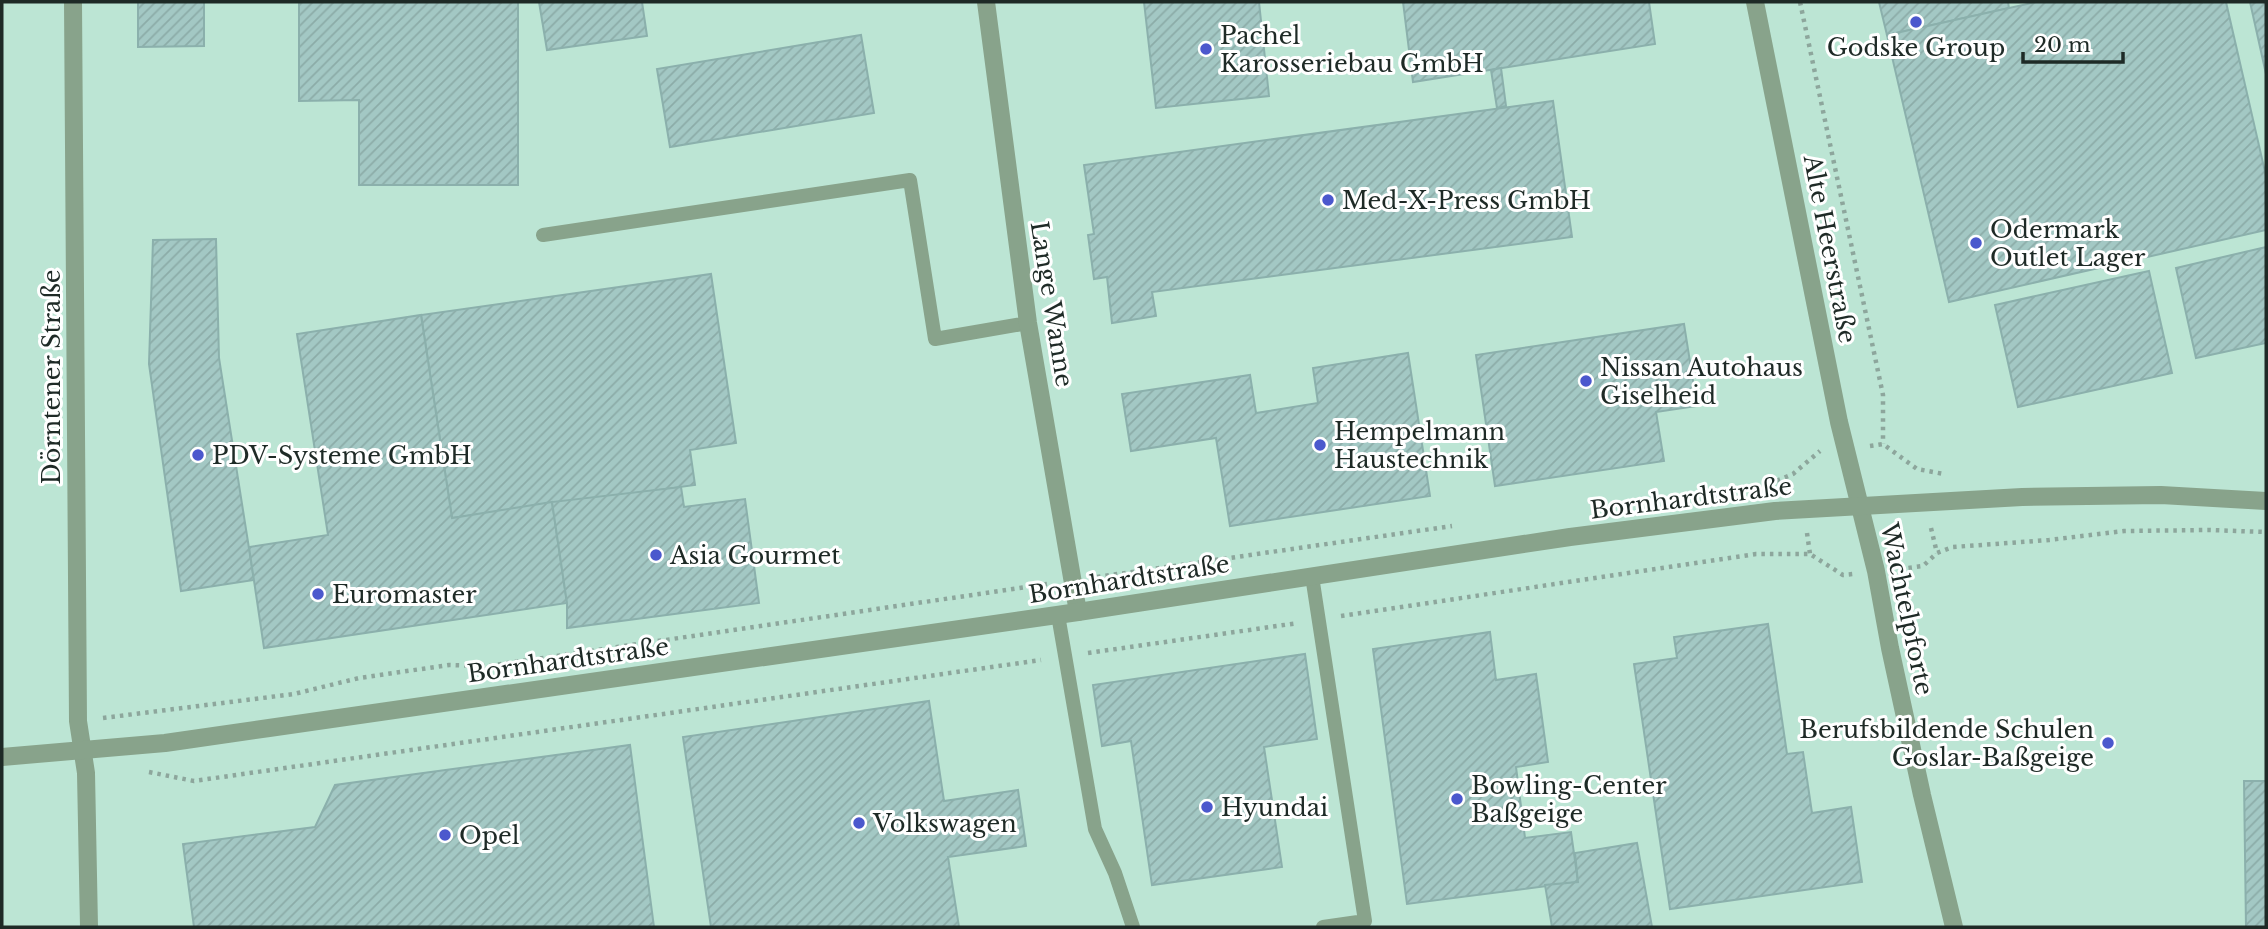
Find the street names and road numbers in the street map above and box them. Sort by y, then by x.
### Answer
street label: Alte Heerstraße [1797,151,1862,346]
street label: Lange Wanne [1025,219,1079,389]
street label: Dörntener Straße [37,269,66,485]
street label: Bornhardtstraße [1588,471,1794,525]
street label: Wachtelpforte [1874,519,1939,698]
street label: Bornhardtstraße [1026,549,1232,609]
street label: Bornhardtstraße [465,631,671,689]

